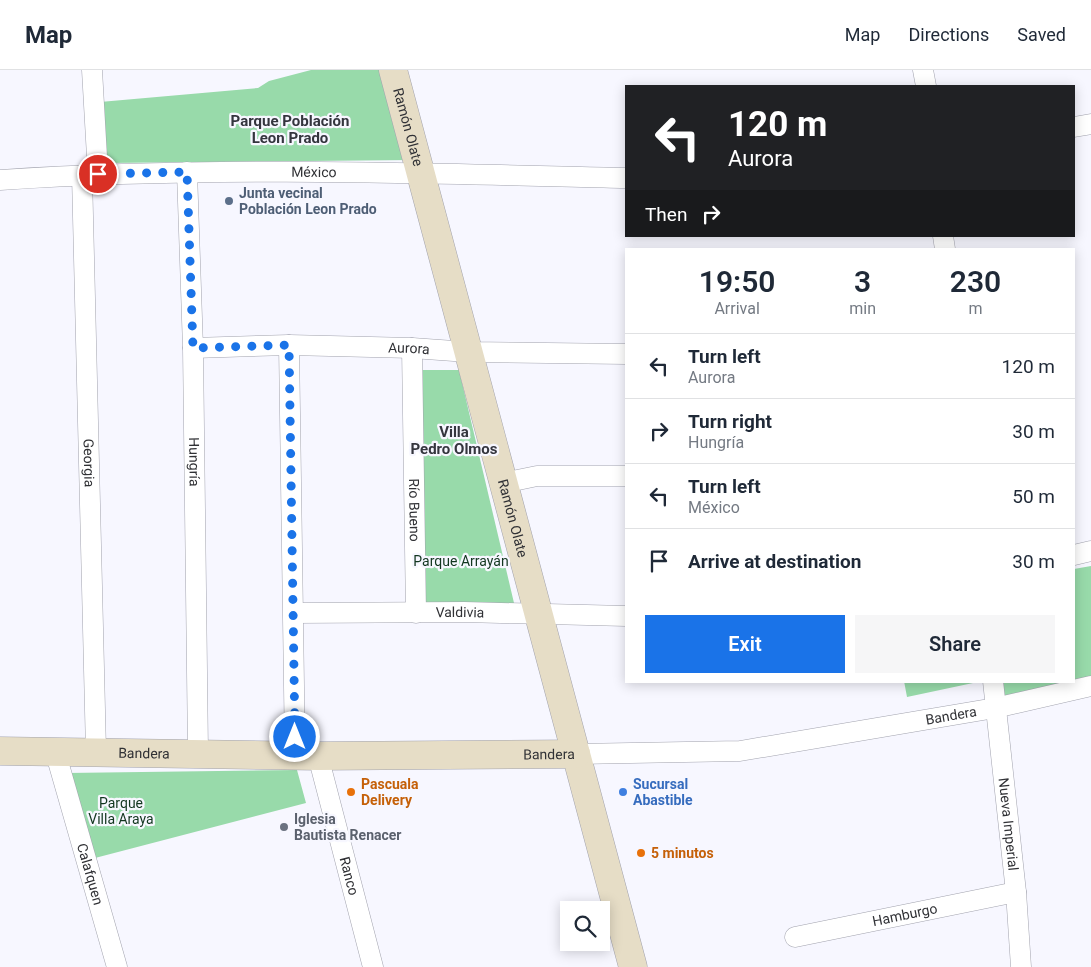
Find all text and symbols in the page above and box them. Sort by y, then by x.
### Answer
text: Map [25,21,72,49]
text: Map [845,24,880,45]
text: Directions [908,24,989,45]
text: Saved [1017,24,1066,45]
street label: Ramón Olate [390,86,426,168]
text: 120 m [728,104,827,145]
icon: left [645,105,710,170]
district label: Parque Población Leon Prado [231,112,349,147]
text: Aurora [728,146,793,171]
pin [77,153,119,195]
icon: arrive [84,160,112,188]
street label: México [291,164,337,180]
place label: Junta vecinal Población Leon Prado [239,185,377,217]
marker: Junta vecinal Población Leon Prado [223,195,235,207]
icon: right [697,200,725,228]
text: Then [645,203,687,226]
text: 19:50 [699,264,776,299]
text: 3 [854,264,871,299]
text: 230 [950,264,1001,299]
text: Arrival [714,299,760,318]
text: min [849,299,876,318]
text: m [968,299,983,318]
street label: Aurora [388,339,430,357]
text: Turn left [688,345,761,368]
icon: left [645,352,673,380]
text: 120 m [1002,355,1055,378]
text: Aurora [688,368,735,387]
text: Turn right [688,410,772,433]
icon: right [645,417,673,445]
text: 30 m [1012,420,1055,443]
district label: Villa Pedro Olmos [410,423,498,458]
text: Hungría [688,433,744,452]
street label: Hungría [186,437,203,487]
street label: Georgia [80,438,98,487]
text: Turn left [688,475,761,498]
street label: Ramón Olate [495,477,531,559]
street label: Río Bueno [406,478,423,542]
icon: left [645,482,673,510]
text: 50 m [1012,485,1055,508]
text: México [688,498,740,517]
icon: arrive [645,547,673,575]
text: Arrive at destination [688,550,861,573]
text: 30 m [1012,550,1055,573]
park label: Parque Arrayán [413,553,509,569]
street label: Valdivia [436,604,485,621]
button: Exit [645,615,845,673]
button: Share [855,615,1055,673]
street label: Bandera [924,703,978,728]
position arrow [268,710,320,762]
street label: Bandera [118,745,170,762]
street label: Bandera [523,746,575,762]
place label: Pascuala Delivery [361,776,419,808]
place label: Sucursal Abastible [633,776,693,808]
street label: Nueva Imperial [996,777,1022,871]
marker: Pascuala Delivery [345,786,357,798]
marker: Sucursal Abastible [617,786,629,798]
park label: Parque Villa Araya [88,795,154,827]
place label: Iglesia Bautista Renacer [294,811,401,843]
marker: Iglesia Bautista Renacer [278,821,290,833]
street label: Calafquen [74,841,107,907]
place label: 5 minutos [651,845,714,861]
marker: 5 minutos [635,847,647,859]
street label: Ranco [337,855,362,897]
street label: Hamburgo [871,900,939,929]
map controls [560,901,610,951]
button: search [560,901,610,951]

